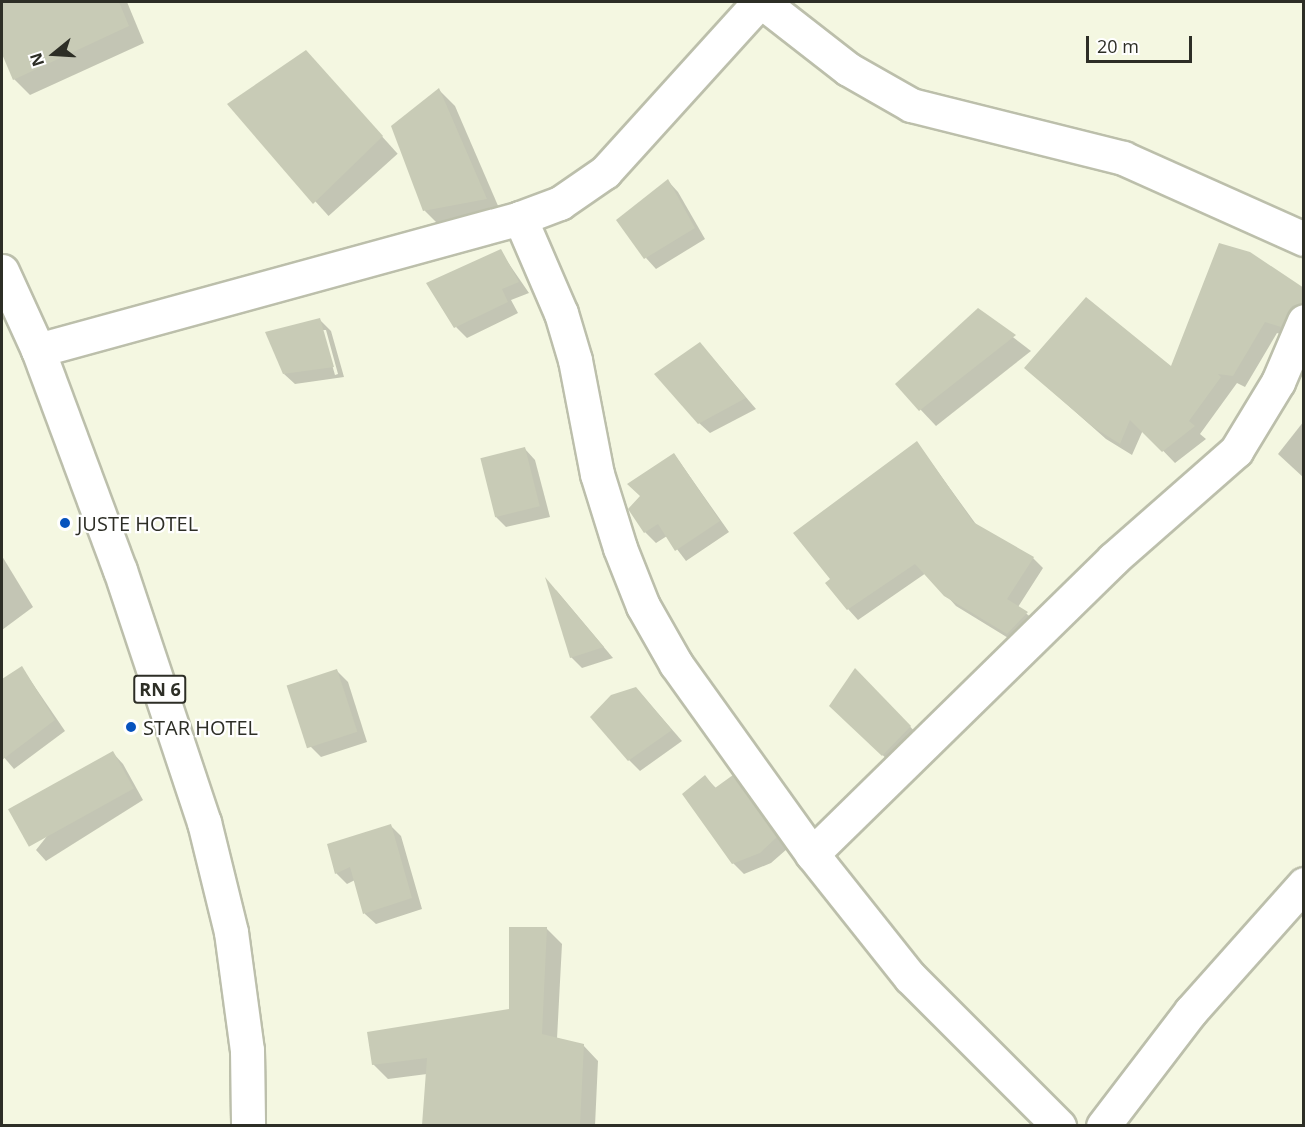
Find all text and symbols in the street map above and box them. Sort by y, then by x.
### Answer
north arrow [24,24,84,84]
scale bar [1089,24,1196,62]
text: 20 m [1097,34,1139,58]
text: N [24,50,49,69]
place label: JUSTE HOTEL [77,511,198,535]
marker: JUSTE HOTEL [58,516,72,530]
road number: RN 6 [133,674,187,704]
place label: STAR HOTEL [143,715,258,739]
marker: STAR HOTEL [124,720,138,734]

